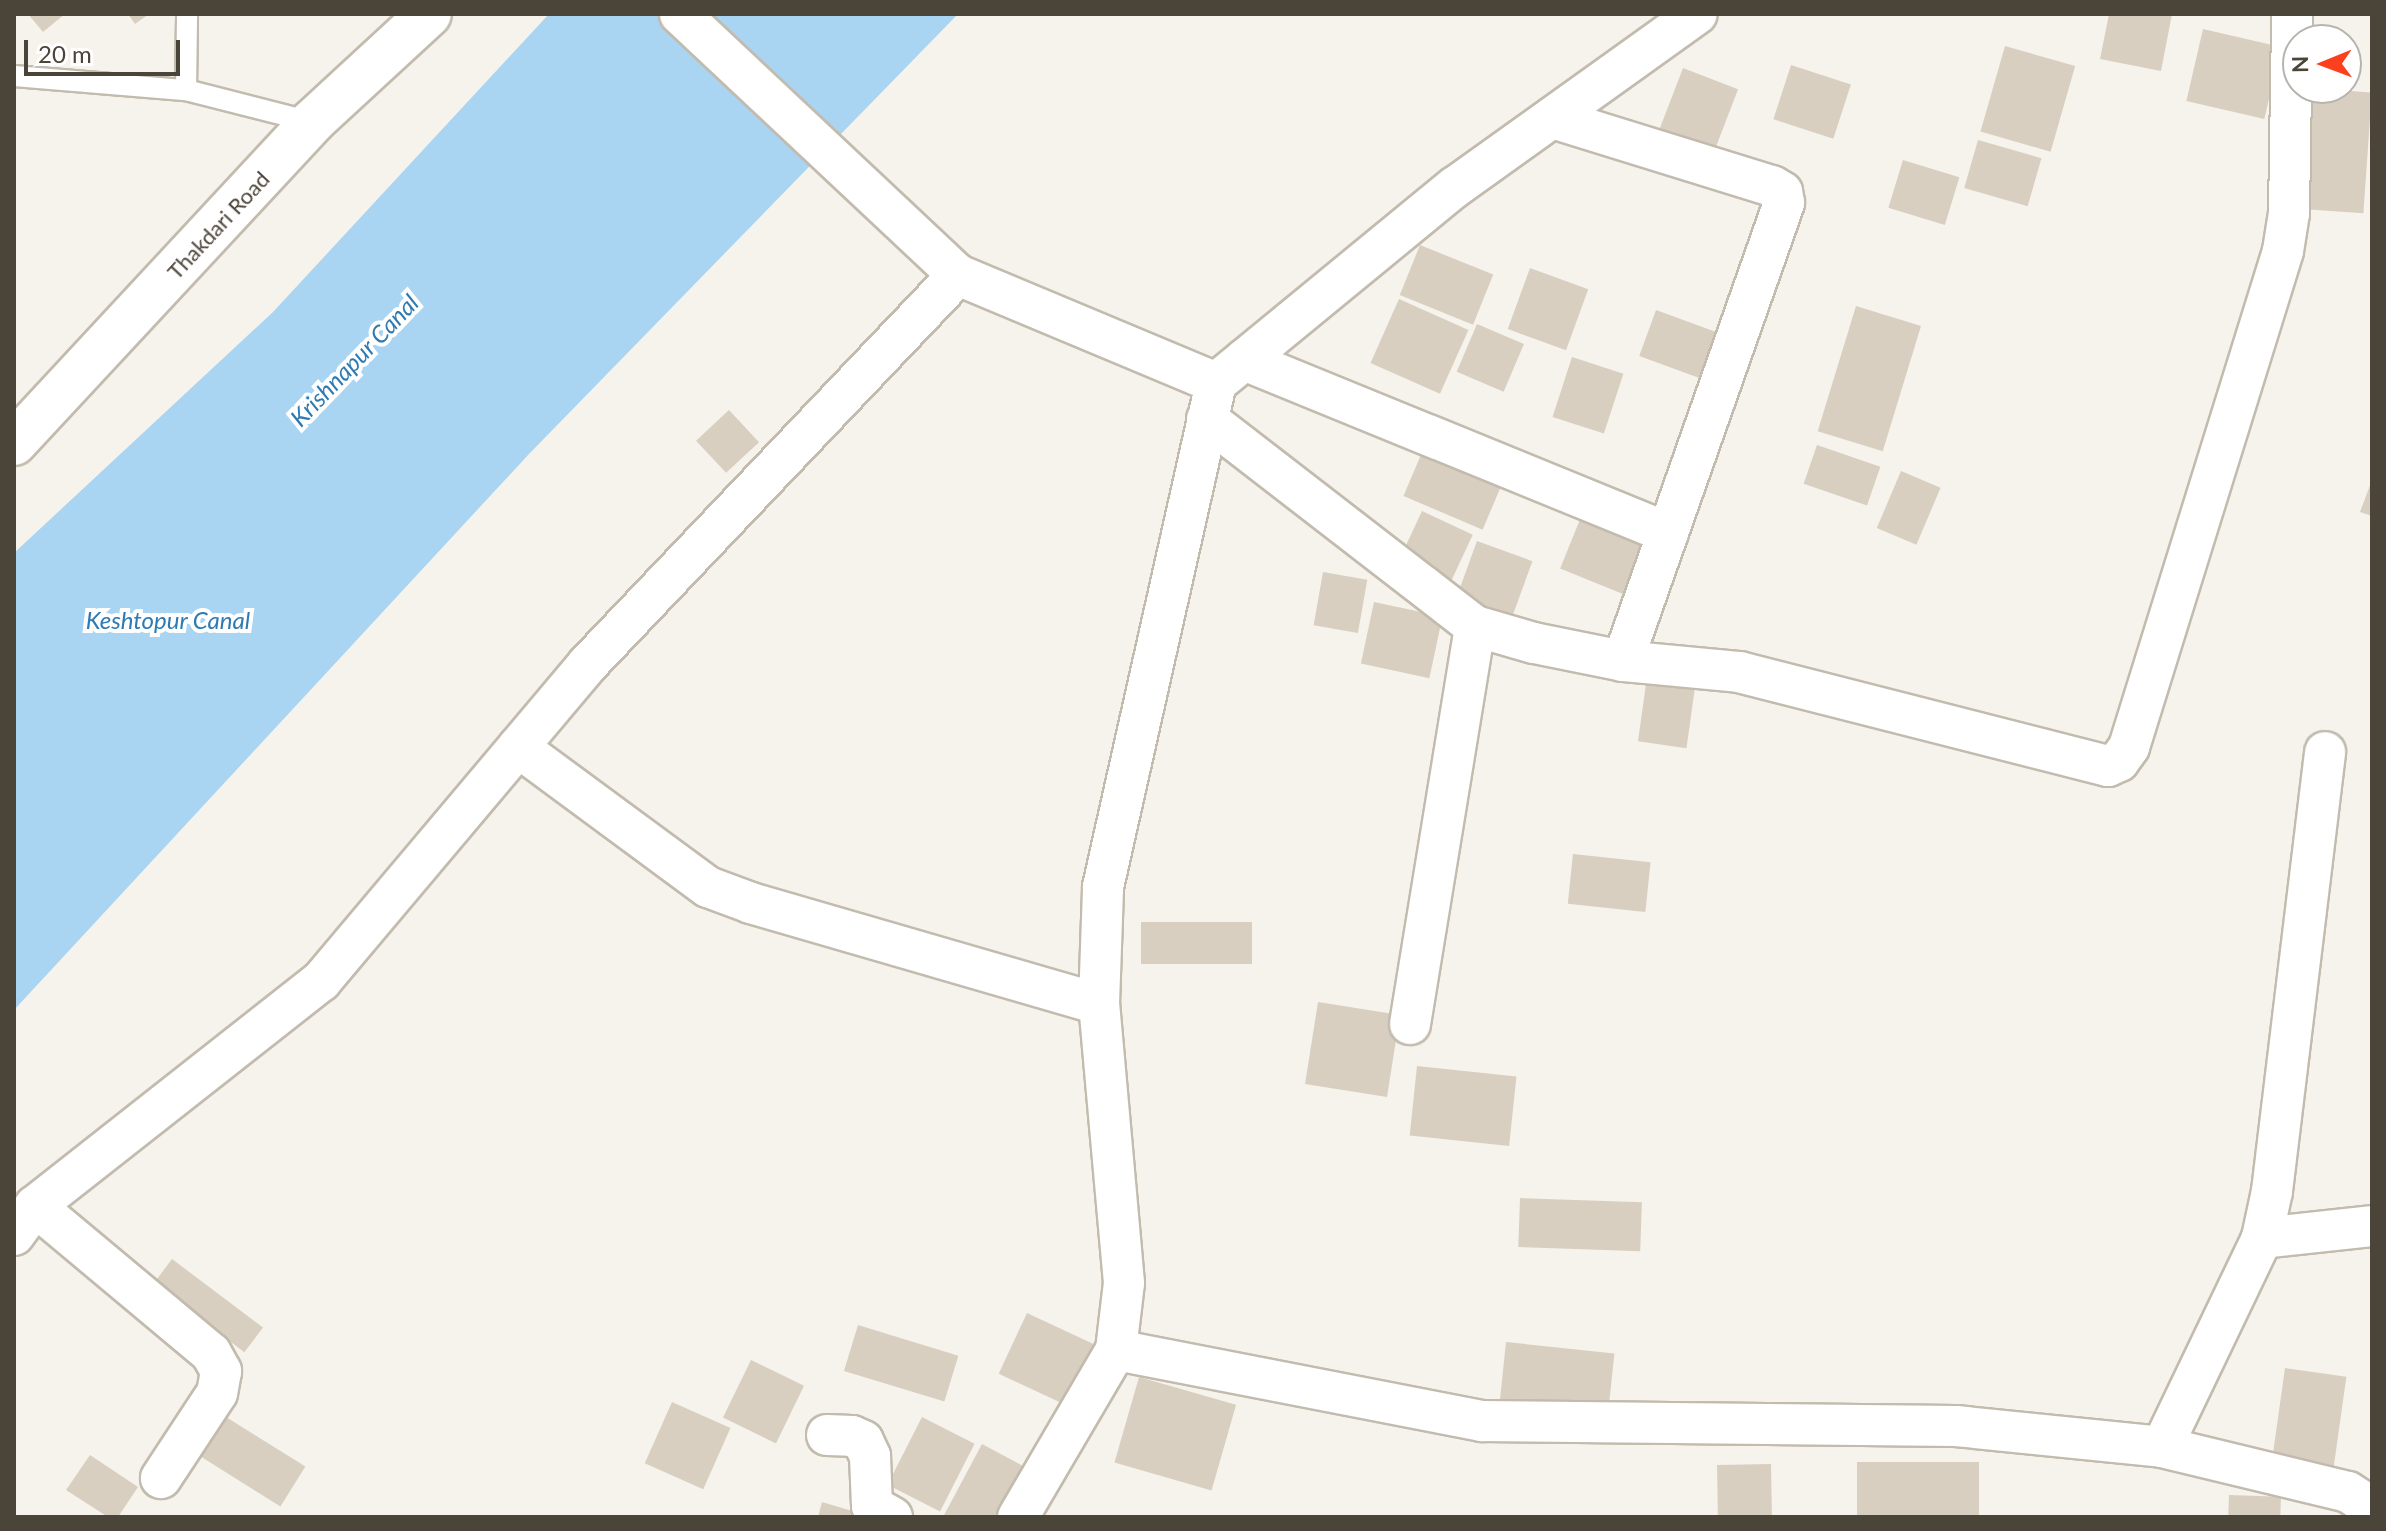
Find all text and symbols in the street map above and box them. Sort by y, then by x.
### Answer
scale bar [28,24,184,74]
north arrow [2282,24,2362,104]
text: 20 m [38,39,92,68]
text: N [2286,56,2313,73]
street label: Thakdari Road [161,166,275,284]
water label: Krishnapur Canal [284,288,424,432]
water label: Keshtopur Canal [86,606,250,634]

